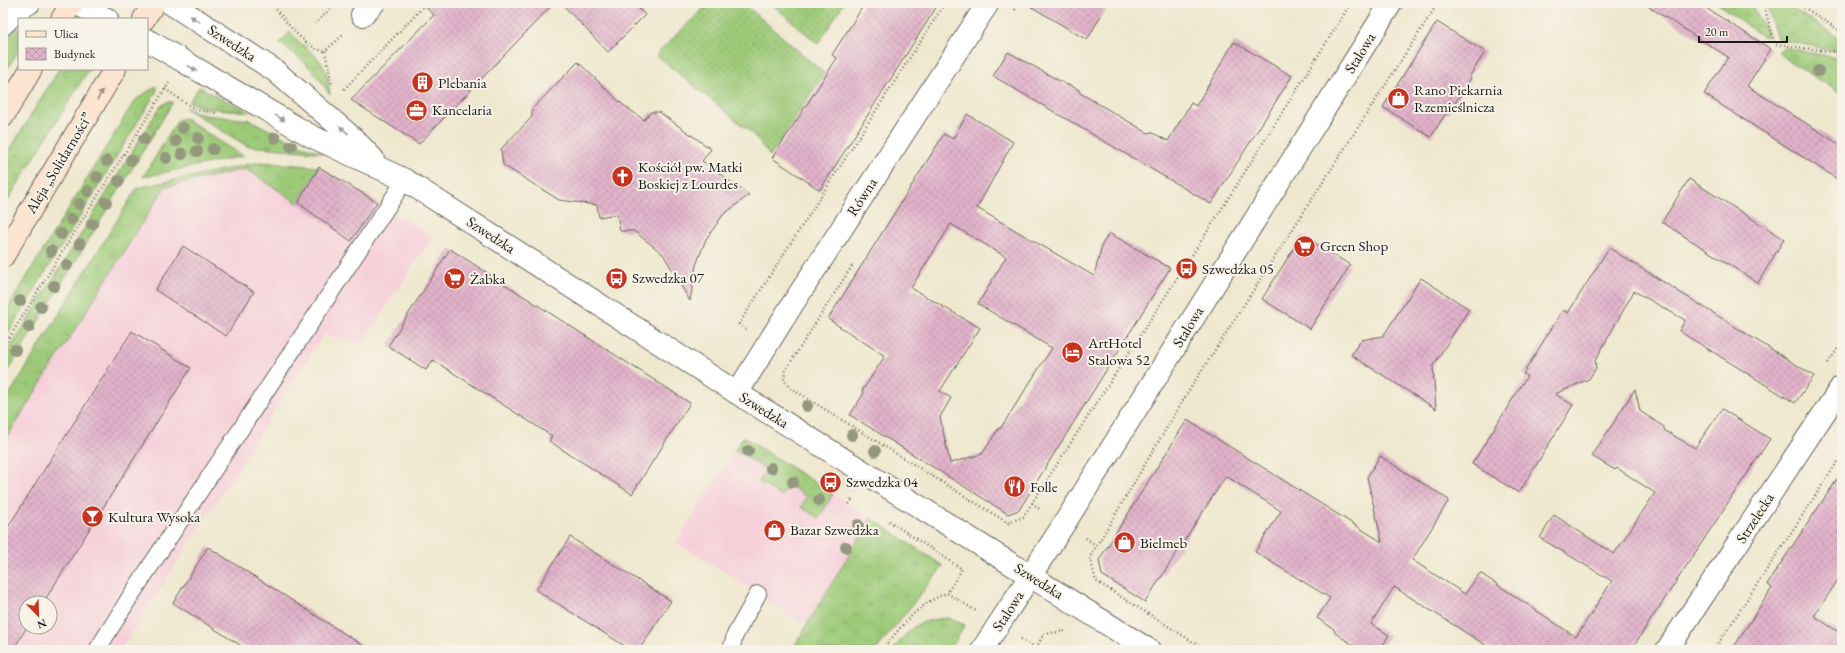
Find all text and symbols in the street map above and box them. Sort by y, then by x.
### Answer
one-way arrow [190,15,200,23]
legend [18,18,148,70]
scale bar [1699,18,1787,44]
street label: Szwedzka [204,20,260,65]
text: 20 m [1705,24,1729,40]
text: Ulica [54,26,78,42]
street label: Stalowa [1340,29,1379,77]
text: Budynek [54,46,96,62]
one-way arrow [186,64,198,71]
building icon: Plebania [409,70,435,96]
place label: Plebania [438,73,487,92]
place label: Rano Piekarnia Rzemieślnicza [1414,80,1502,116]
shop icon: Rano Piekarnia Rzemieślnicza [1385,86,1411,112]
one-way arrow [96,89,103,101]
office icon: Kancelaria [404,97,430,123]
place label: Kancelaria [432,100,492,119]
street label: Aleja „Solidarności” [20,109,96,218]
one-way arrow [274,114,286,121]
one-way arrow [338,126,349,135]
place label: Kościół pw. Matki Boskiej z Lourdes [638,157,743,193]
church icon: Kościół pw. Matki Boskiej z Lourdes [610,163,636,189]
street label: Równa [842,174,881,220]
street label: Szwedzka [463,212,519,257]
supermarket icon: Green Shop [1291,233,1317,259]
place label: Green Shop [1320,236,1389,255]
bus stop icon: Szwedzka 05 [1174,256,1200,282]
place label: Szwedzka 05 [1202,259,1274,278]
bus stop icon: Szwedzka 07 [603,265,629,291]
supermarket icon: Żabka [442,266,468,292]
place label: Szwedzka 07 [632,268,705,287]
place label: Żabka [470,269,506,288]
street label: Stalowa [1168,303,1207,351]
place label: ArtHotel Stalowa 52 [1087,333,1151,369]
hotel icon: ArtHotel Stalowa 52 [1059,339,1085,365]
street label: Szwedzka [736,387,792,432]
bus stop icon: Szwedzka 04 [818,469,844,495]
place label: Szwedzka 04 [846,472,919,491]
restaurant icon: Folle [1002,474,1028,500]
place label: Folle [1030,477,1058,496]
street label: Strzelecka [1731,489,1778,547]
bar icon: Kultura Wysoka [79,504,105,530]
place label: Kultura Wysoka [108,507,200,526]
shop icon: Bazar Szwedzka [761,517,787,543]
place label: Bazar Szwedzka [790,520,879,539]
shop icon: Bielmeb [1112,530,1138,556]
place label: Bielmeb [1140,533,1187,552]
street label: Szwedzka [1011,558,1067,603]
street label: Stalowa [987,587,1028,635]
north arrow [18,595,58,635]
text: N [35,616,49,632]

